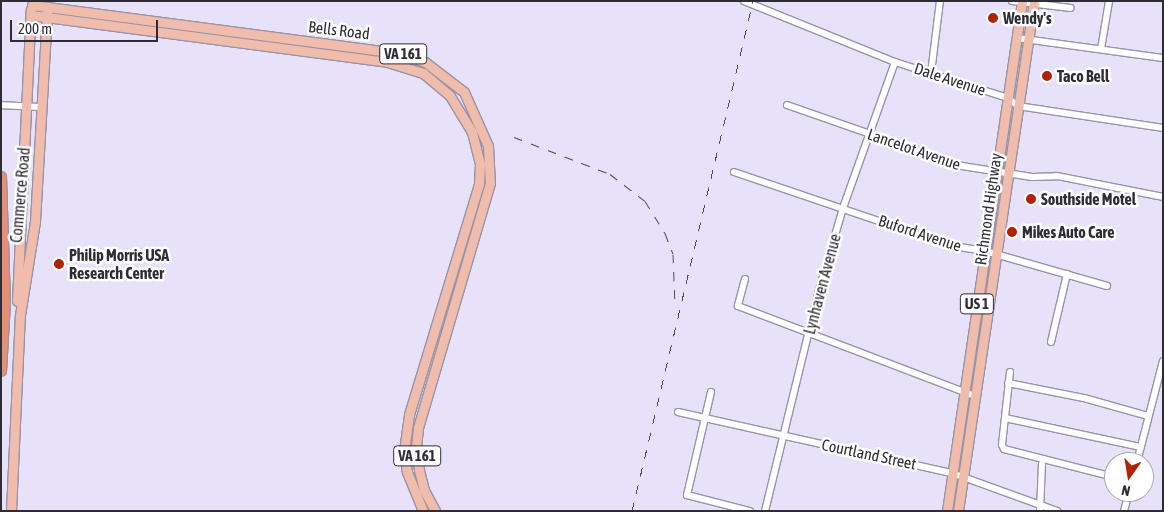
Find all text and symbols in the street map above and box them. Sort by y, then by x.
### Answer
place label: Wendy's [1003,8,1052,28]
scale bar [12,10,160,42]
marker: Wendy's [987,12,999,24]
street label: Bells Road [307,17,371,43]
text: 200 m [18,20,52,37]
road number: VA 161 [378,42,428,66]
street label: Dale Avenue [912,58,988,100]
place label: Taco Bell [1057,66,1109,86]
marker: Taco Bell [1041,70,1053,82]
street label: Lancelot Avenue [865,124,963,174]
street label: Commerce Road [6,147,34,243]
street label: Richmond Highway [971,152,1005,266]
place label: Southside Motel [1041,189,1136,209]
marker: Southside Motel [1025,193,1037,205]
street label: Buford Avenue [876,211,964,255]
place label: Mikes Auto Care [1022,222,1115,242]
marker: Mikes Auto Care [1006,226,1018,238]
street label: Lynhaven Avenue [799,232,845,336]
place label: Philip Morris USA Research Center [69,245,169,283]
marker: Philip Morris USA Research Center [53,258,65,270]
road number: US 1 [960,292,994,316]
street label: Courtland Street [820,435,918,473]
road number: VA 161 [392,444,442,468]
north arrow [1104,452,1154,502]
text: N [1120,482,1132,499]

